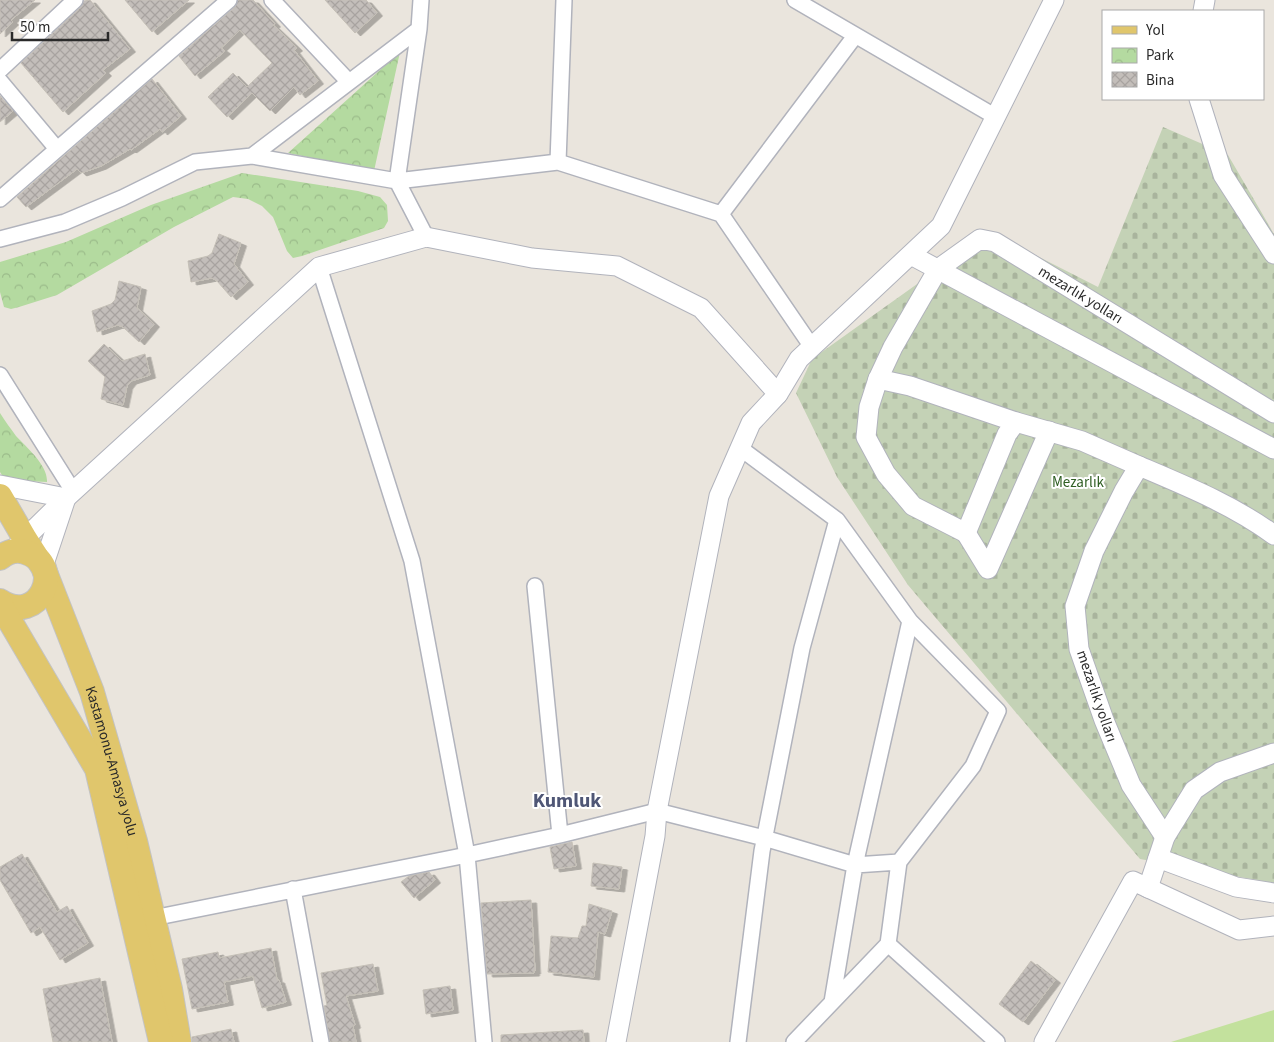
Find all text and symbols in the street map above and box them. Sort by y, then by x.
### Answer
scale bar [12,10,109,42]
legend [1102,10,1264,100]
text: 50 m [20,17,50,38]
text: Yol [1145,20,1165,41]
text: Park [1146,45,1175,66]
text: Bina [1146,70,1174,91]
street label: mezarlık yolları [1034,261,1127,329]
park label: Mezarlık [1052,472,1105,493]
street label: mezarlık yolları [1071,647,1122,745]
street label: Kastamonu-Amasya yolu [80,683,143,838]
district label: Kumluk [533,787,601,815]

